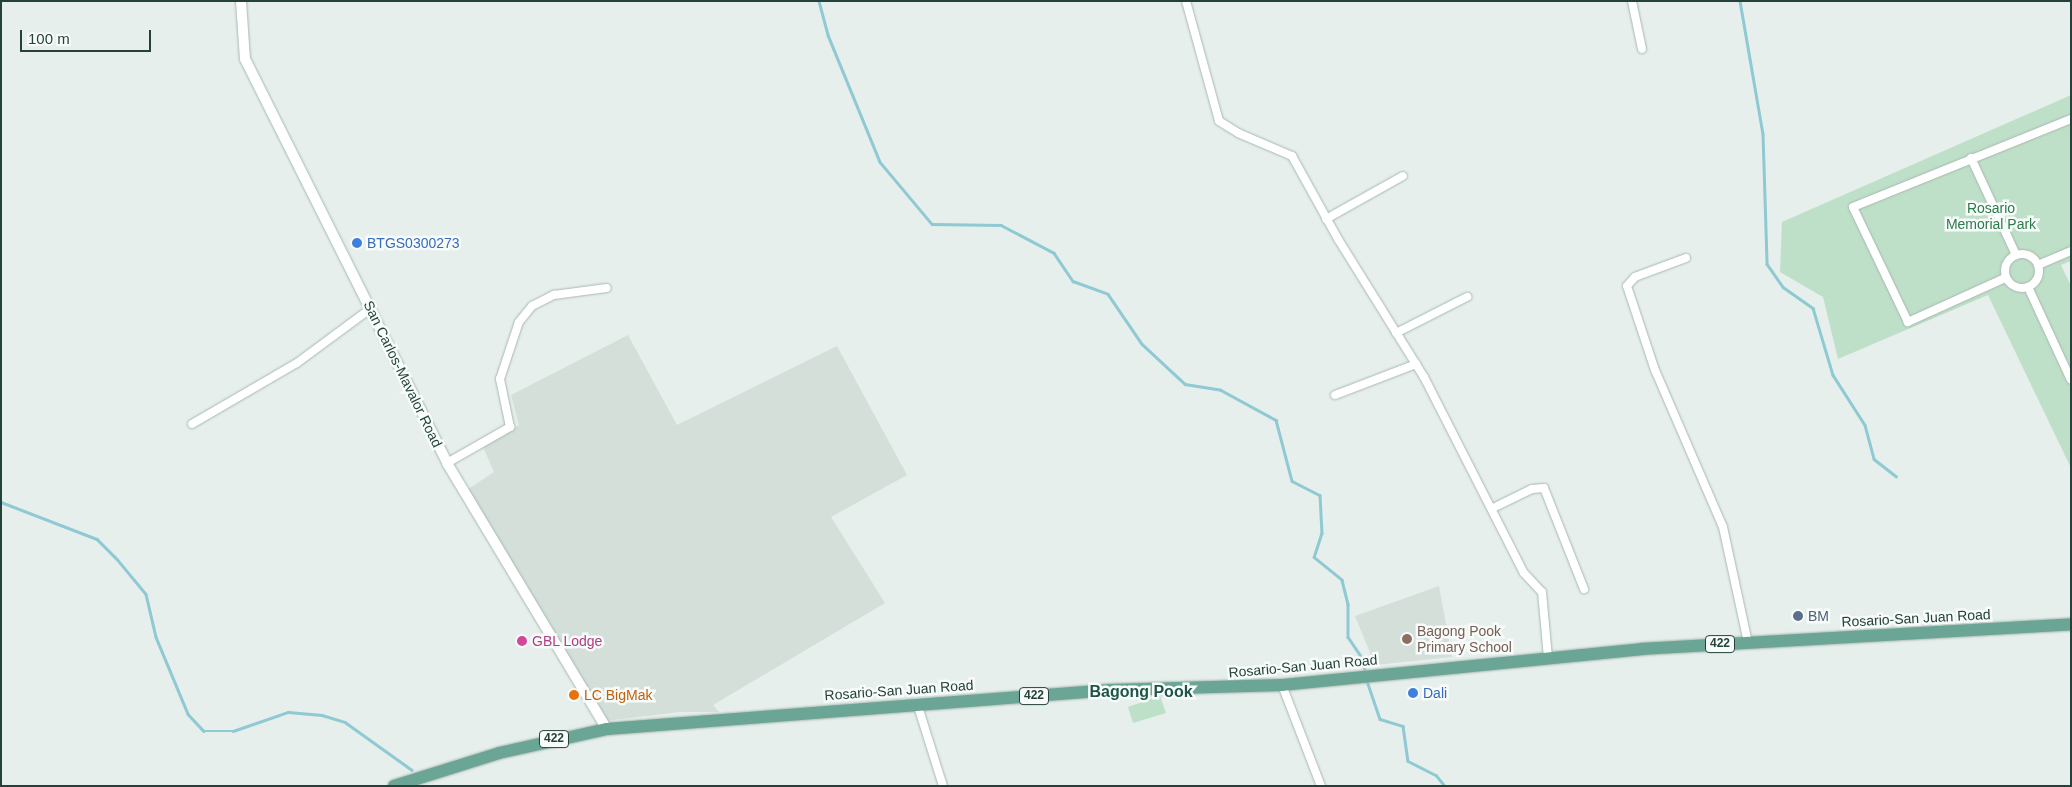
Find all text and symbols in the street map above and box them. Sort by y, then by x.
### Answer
scale bar [22,20,154,52]
text: 100 m [28,30,70,47]
park label: Rosario Memorial Park [1946,200,2036,232]
place label: BTGS0300273 [367,235,460,251]
marker: BTGS0300273 [351,237,363,249]
street label: San Carlos-Mavalor Road [360,298,446,450]
street label: Rosario-San Juan Road [1841,606,1991,630]
place label: BM [1808,608,1829,624]
marker: BM [1792,610,1804,622]
place label: Bagong Pook Primary School [1417,623,1512,656]
place label: GBL Lodge [532,633,603,649]
marker: Bagong Pook Primary School [1401,633,1413,645]
road number: 422 [1704,634,1736,654]
marker: GBL Lodge [516,635,528,647]
street label: Rosario-San Juan Road [1228,651,1378,681]
street label: Rosario-San Juan Road [824,676,974,704]
district label: Bagong Pook [1089,682,1193,702]
place label: Dali [1423,685,1447,701]
road number: 422 [1018,686,1050,706]
place label: LC BigMak [584,687,652,703]
marker: Dali [1407,687,1419,699]
marker: LC BigMak [568,689,580,701]
road number: 422 [538,730,570,749]

